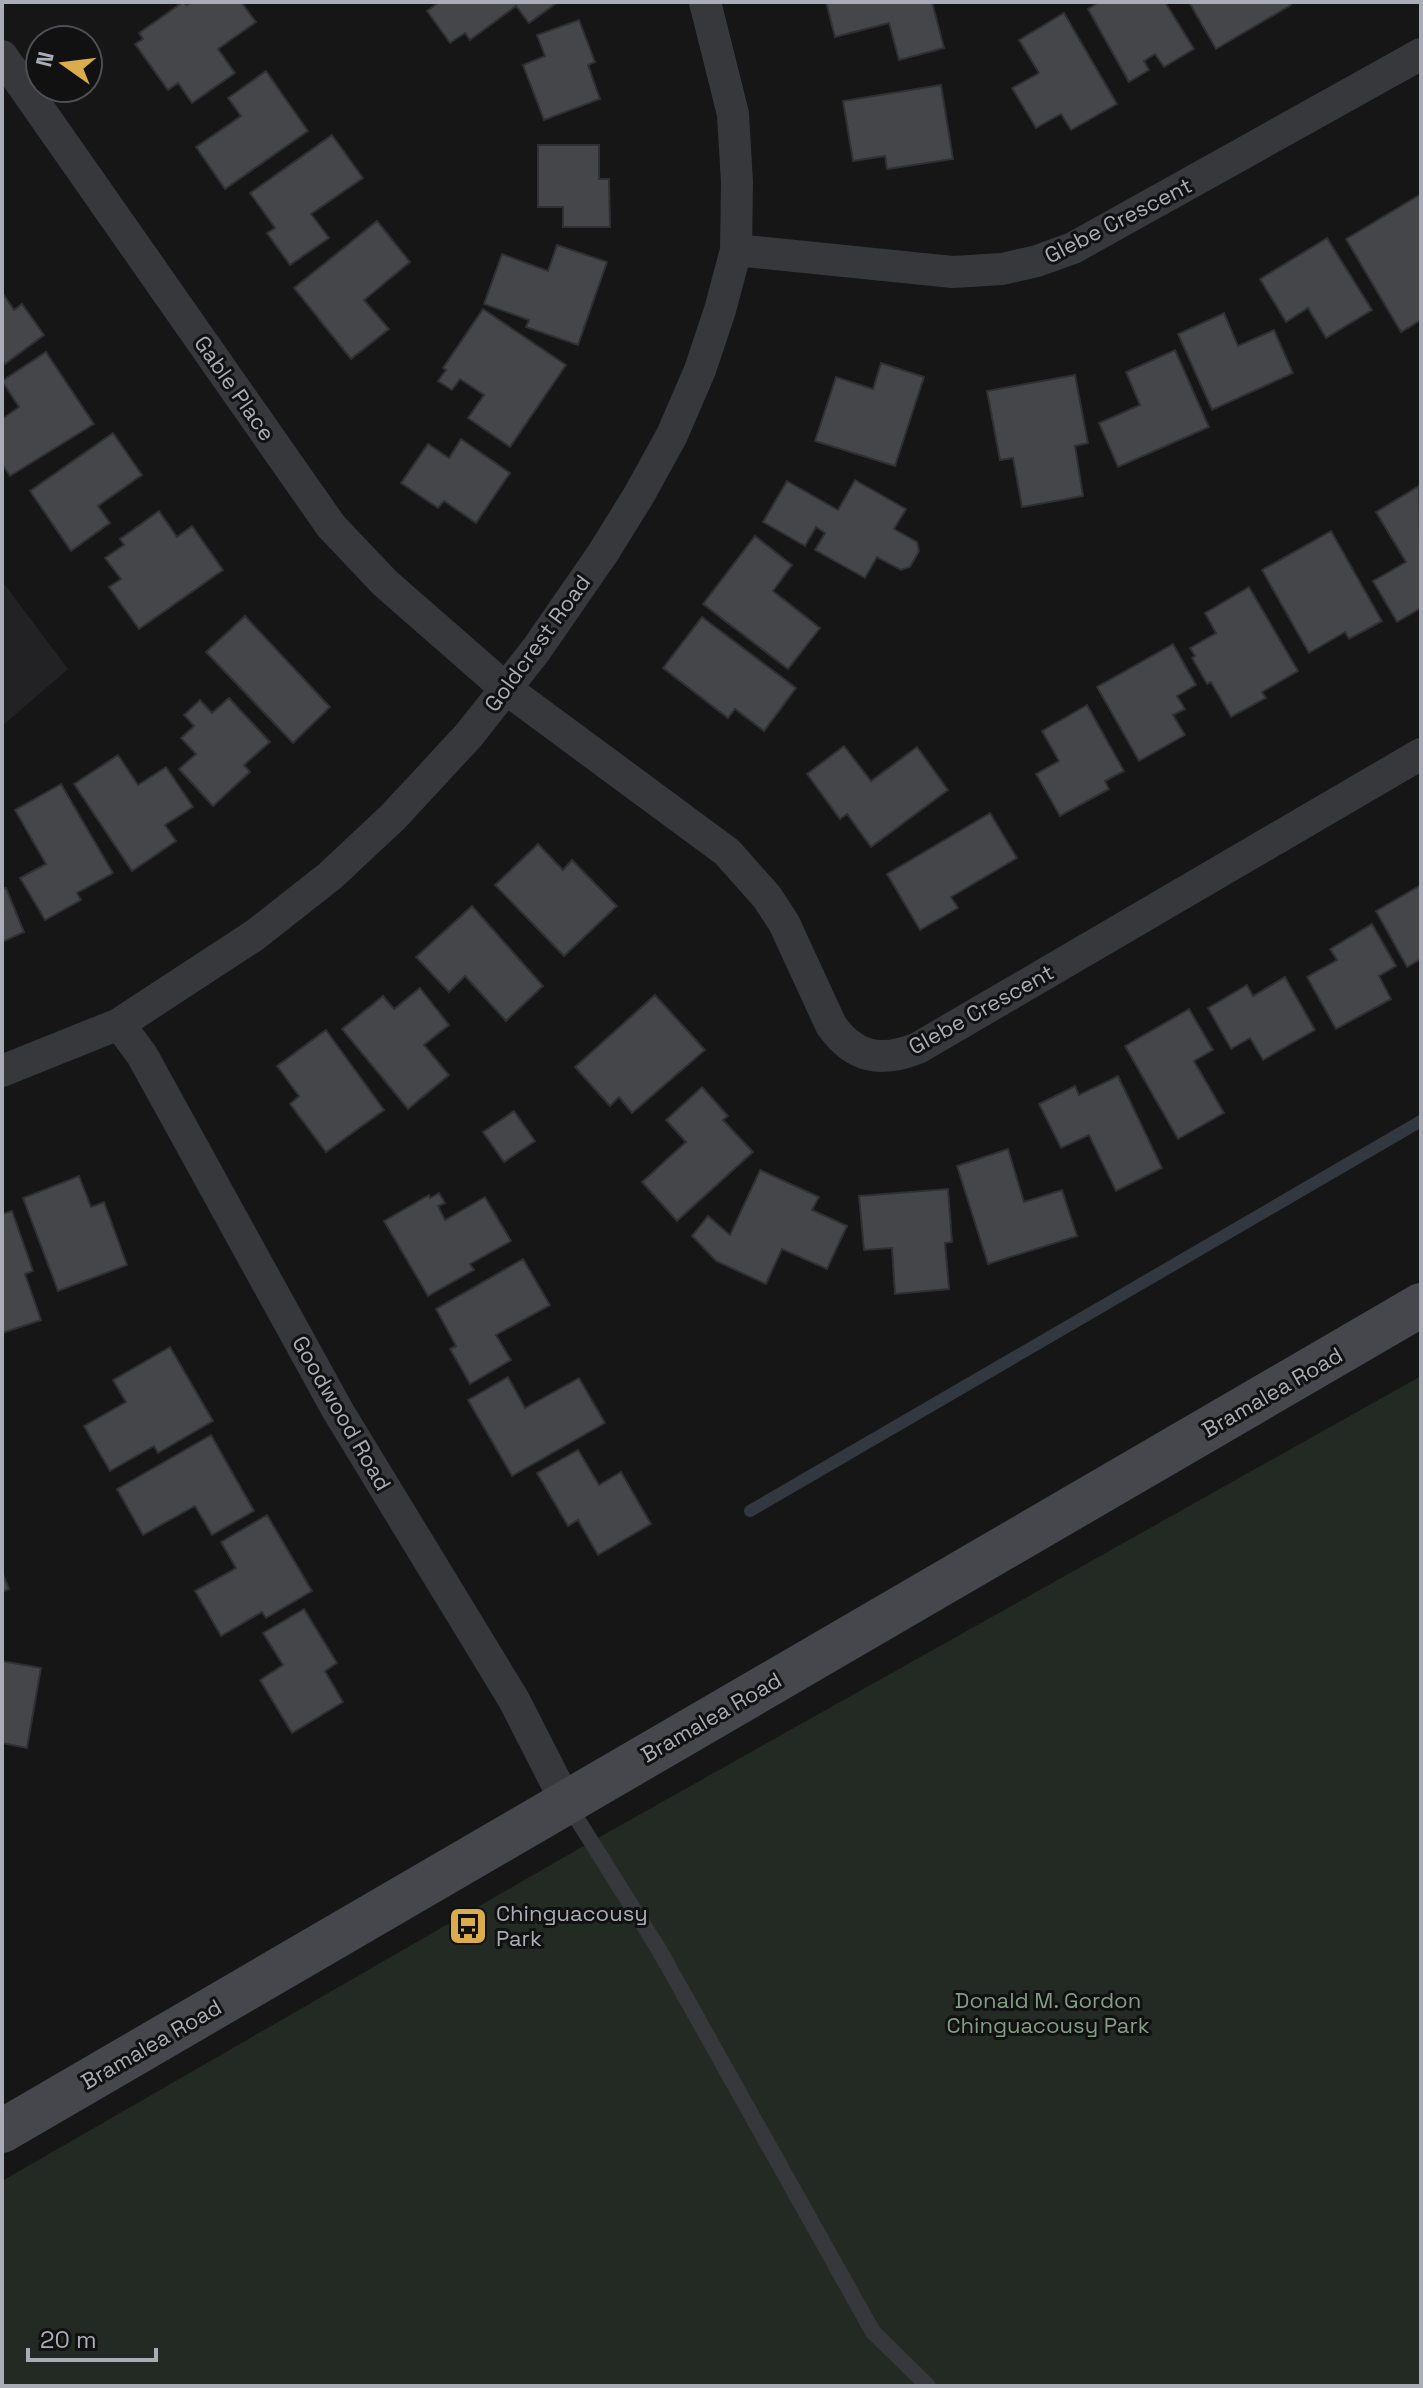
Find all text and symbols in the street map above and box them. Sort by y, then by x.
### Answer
north arrow [24,24,104,104]
text: N [29,49,60,70]
street label: Glebe Crescent [1040,171,1196,269]
street label: Gable Place [188,330,282,446]
street label: Goldcrest Road [478,569,596,717]
street label: Glebe Crescent [903,958,1059,1060]
street label: Goodwood Road [286,1331,398,1495]
street label: Bramalea Road [1197,1341,1347,1443]
street label: Bramalea Road [636,1666,786,1768]
place label: Chinguacousy Park [496,1899,648,1952]
bus stop icon: Chinguacousy Park [447,1905,489,1947]
park label: Donald M. Gordon Chinguacousy Park [946,1986,1150,2039]
street label: Bramalea Road [76,1993,226,2095]
scale bar [28,2312,156,2362]
text: 20 m [40,2324,97,2355]

